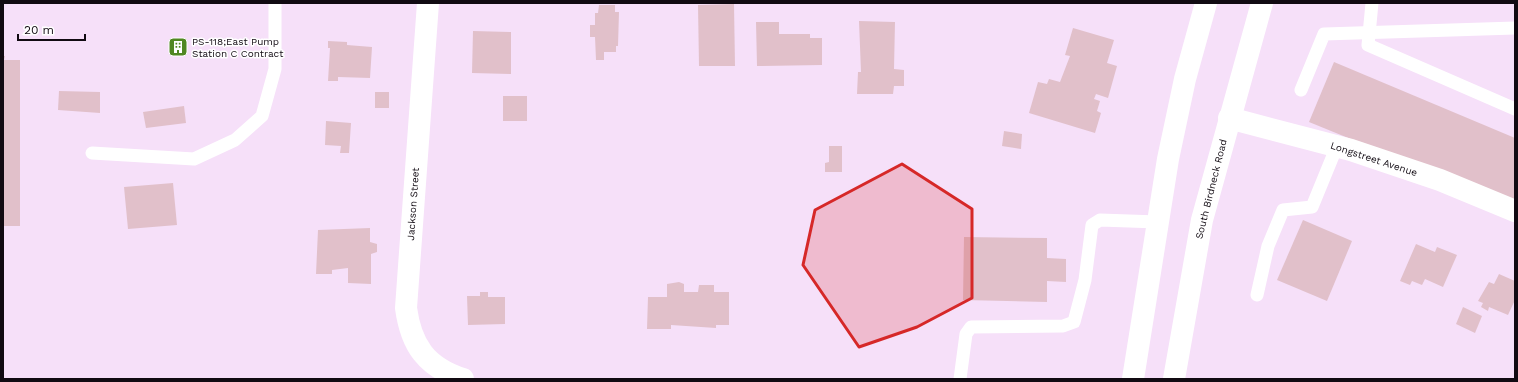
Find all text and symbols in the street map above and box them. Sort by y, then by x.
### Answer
scale bar [18,16,85,42]
text: 20 m [24,23,54,37]
building icon: PS-118;East Pump Station C Contract [167,36,189,58]
place label: PS-118;East Pump Station C Contract [192,36,284,59]
street label: South Birdneck Road [1193,138,1229,240]
street label: Longstreet Avenue [1329,140,1419,178]
street label: Jackson Street [405,166,421,241]

